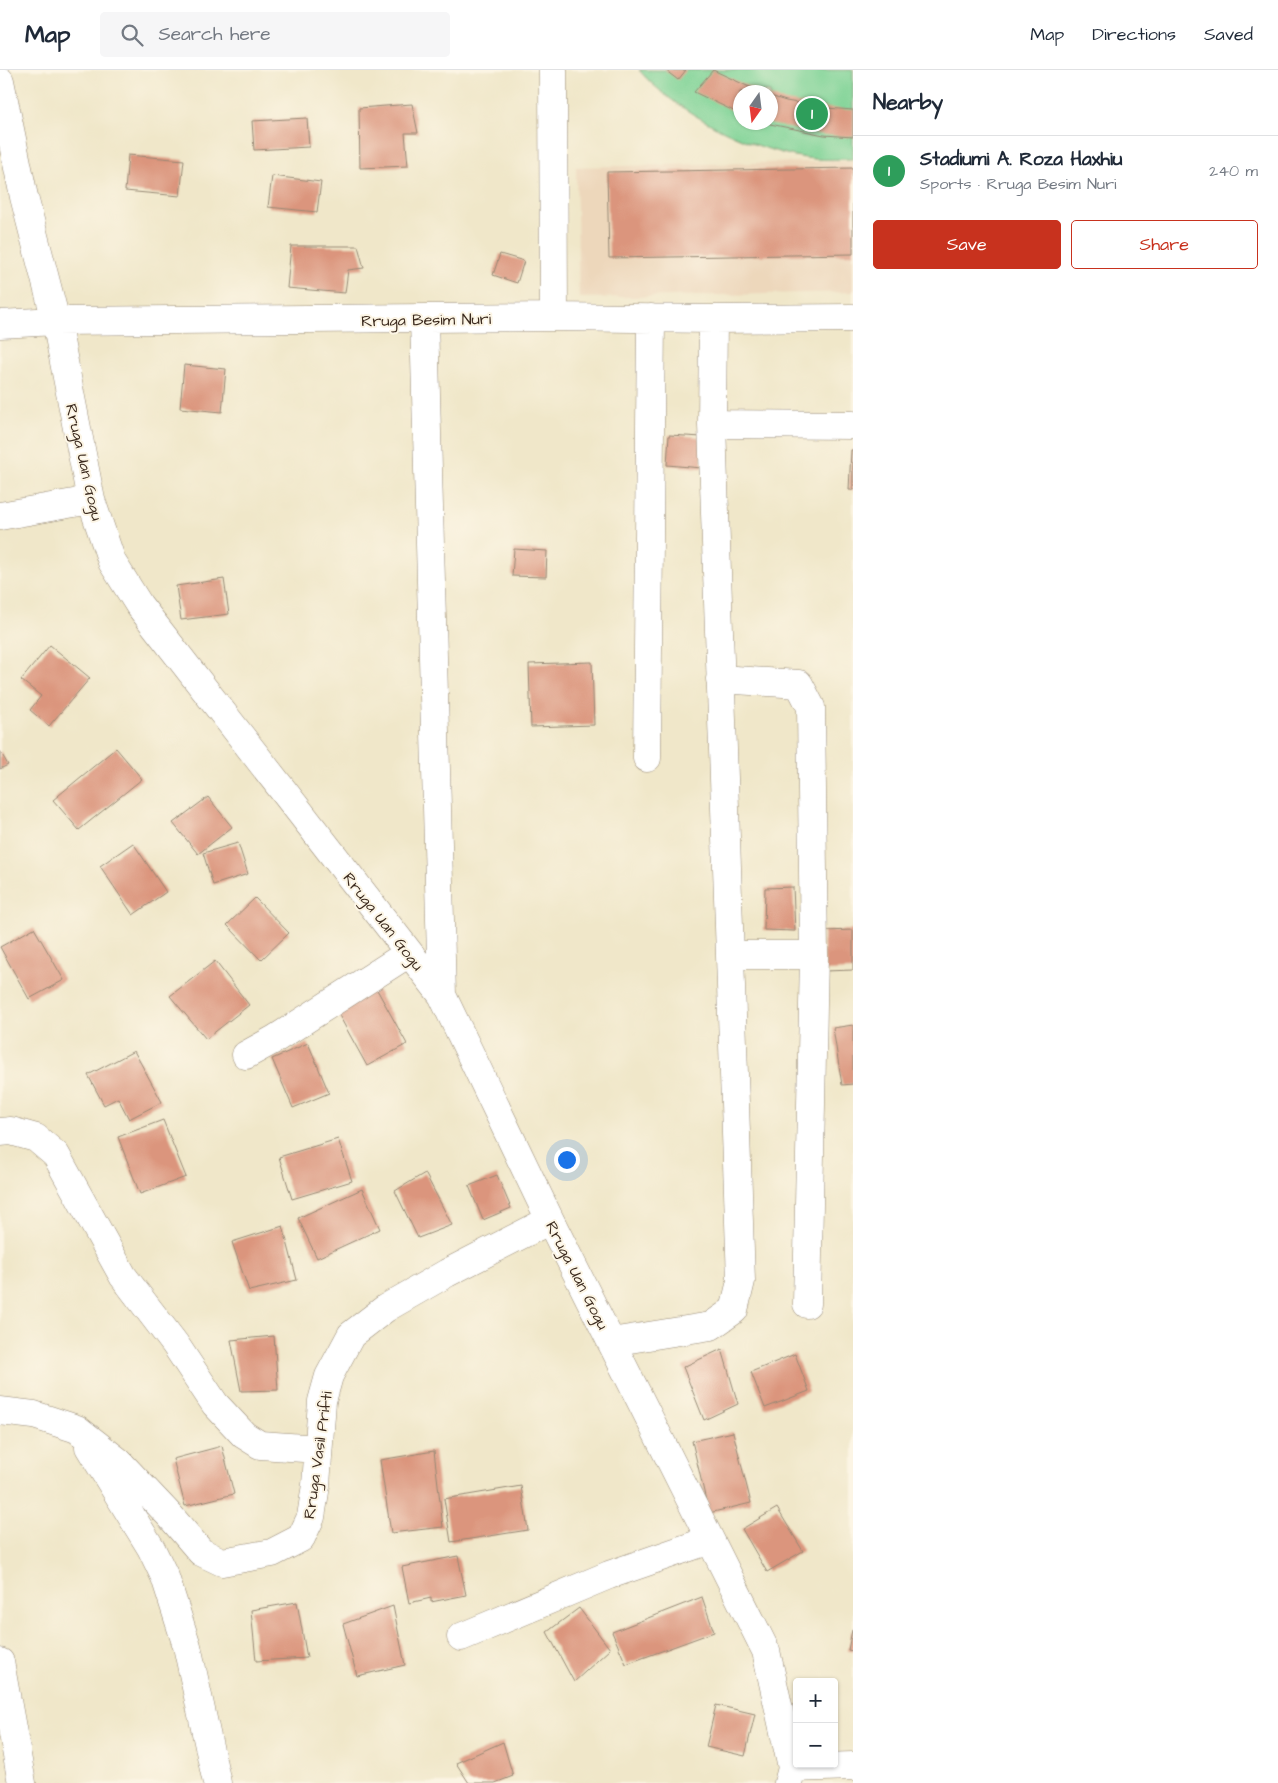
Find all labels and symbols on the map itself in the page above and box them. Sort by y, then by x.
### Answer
north arrow [733,85,778,130]
pin: 1 [796,95,828,133]
street label: Rruga Besim Nuri [361,308,492,333]
street label: Rruga Uan Gogu [59,402,108,523]
street label: Rruga Uan Gogu [337,868,429,976]
your location [554,1147,580,1173]
street label: Rruga Uan Gogu [539,1217,614,1334]
street label: Rruga Vasil Prifti [298,1389,339,1520]

